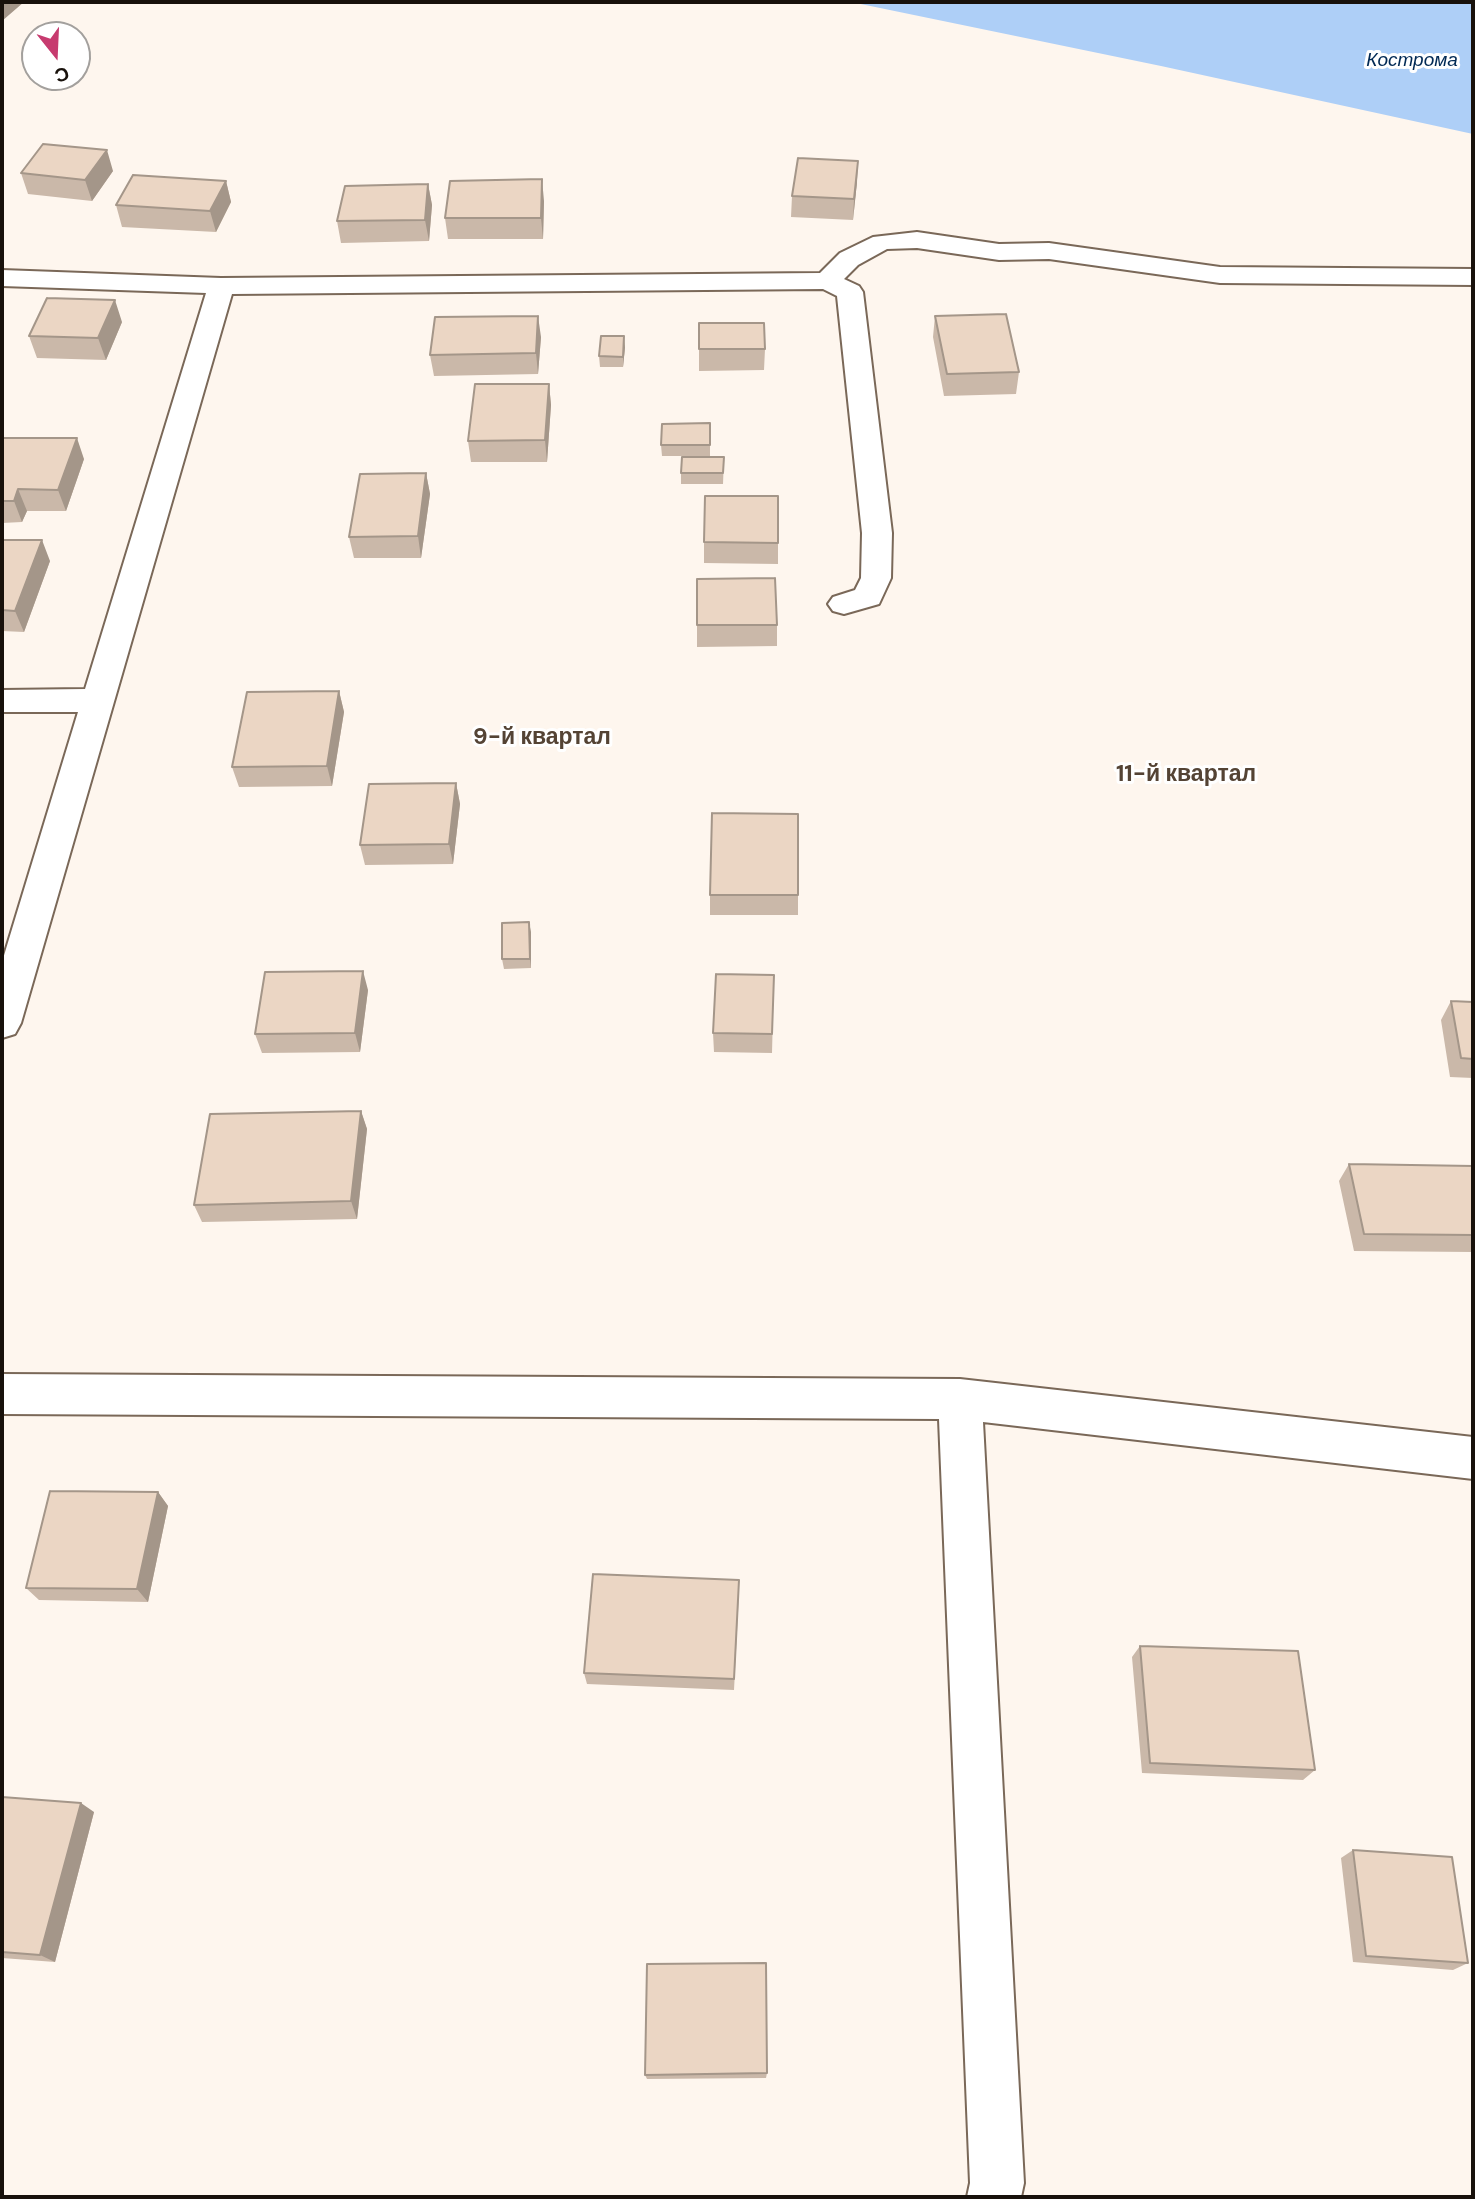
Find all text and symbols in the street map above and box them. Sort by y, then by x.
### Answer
north arrow [21,21,91,91]
water label: Кострома [1366,50,1458,72]
text: С [52,61,72,89]
district label: 9-й квартал [473,724,611,752]
district label: 11-й квартал [1116,761,1256,789]

